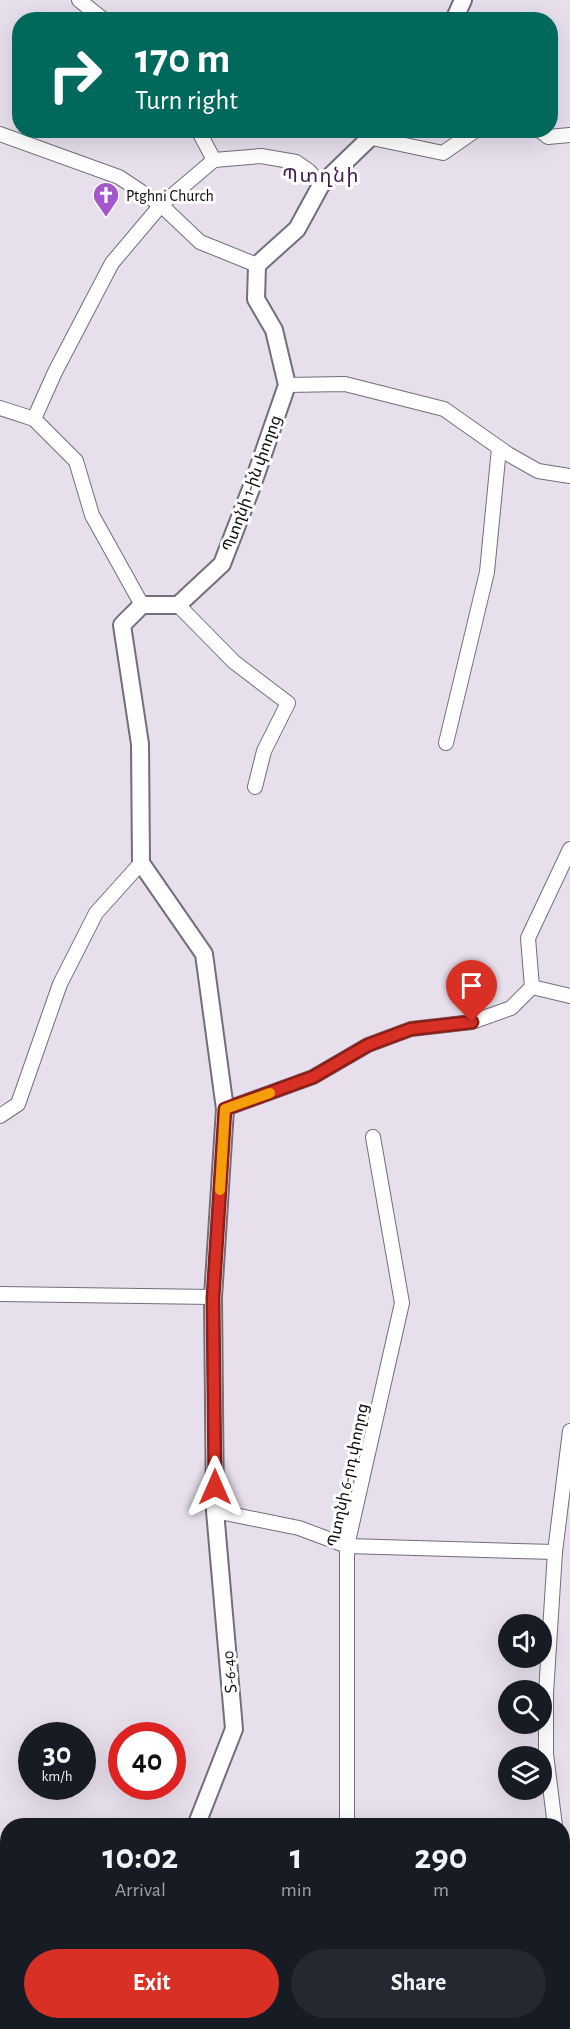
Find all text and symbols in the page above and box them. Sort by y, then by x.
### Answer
icon: right [36,36,114,114]
text: 170 m [135,38,230,80]
text: Turn right [135,87,238,114]
district label: Պտղնի [282,166,360,187]
church icon: Ptghni Church [91,180,121,218]
place label: Ptghni Church [126,188,214,204]
street label: Պտղնի 1-ին փողոց [220,413,285,554]
pin [446,960,497,1022]
icon: arrive [455,969,488,1002]
street label: Պտղնի 6-րդ փողոց [325,1402,372,1549]
position arrow [183,1455,247,1519]
map controls [498,1614,552,1800]
button: sound [498,1614,552,1668]
street label: Տ-6-40 [220,1650,240,1694]
button: search [498,1680,552,1734]
speed limit sign: 40 [108,1722,186,1800]
text: 30 [43,1739,71,1769]
button: layers [498,1746,552,1800]
text: km/h [42,1769,72,1784]
text: 10:02 [103,1839,178,1875]
text: 1 [290,1839,303,1875]
text: 290 [414,1839,467,1875]
text: Arrival [115,1880,166,1900]
text: min [281,1880,312,1900]
text: m [433,1880,449,1900]
button: Exit [24,1949,279,2018]
button: Share [291,1949,546,2018]

